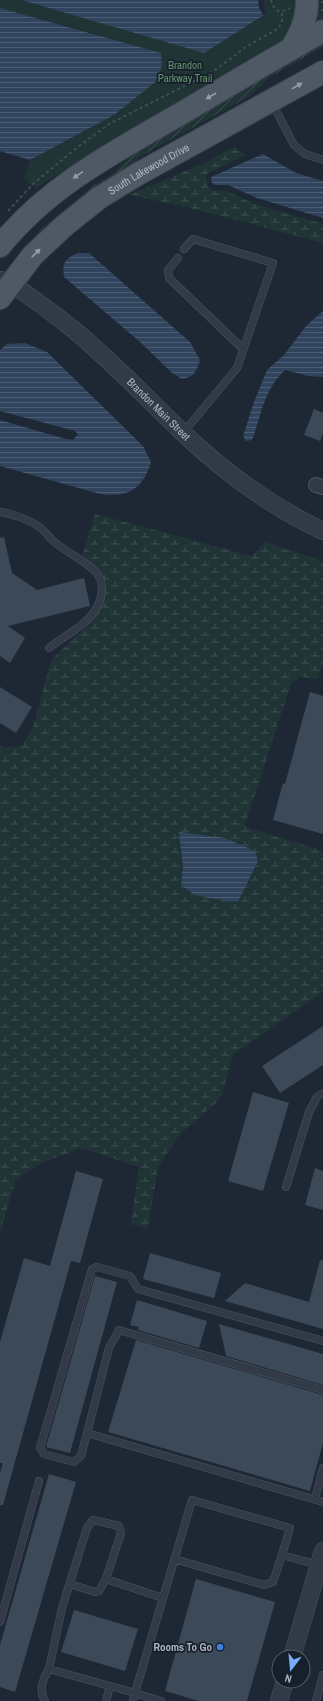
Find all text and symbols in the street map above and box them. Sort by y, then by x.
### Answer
park label: Brandon Parkway Trail [158,58,212,85]
one-way arrow [291,83,303,89]
one-way arrow [205,92,217,99]
street label: South Lakewood Drive [105,140,192,198]
one-way arrow [73,171,83,179]
one-way arrow [31,248,41,258]
street label: Brandon Main Street [124,375,194,444]
place label: Rooms To Go [154,1640,212,1654]
marker: Rooms To Go [215,1642,225,1652]
north arrow [271,1649,311,1689]
text: N [283,1671,293,1686]

